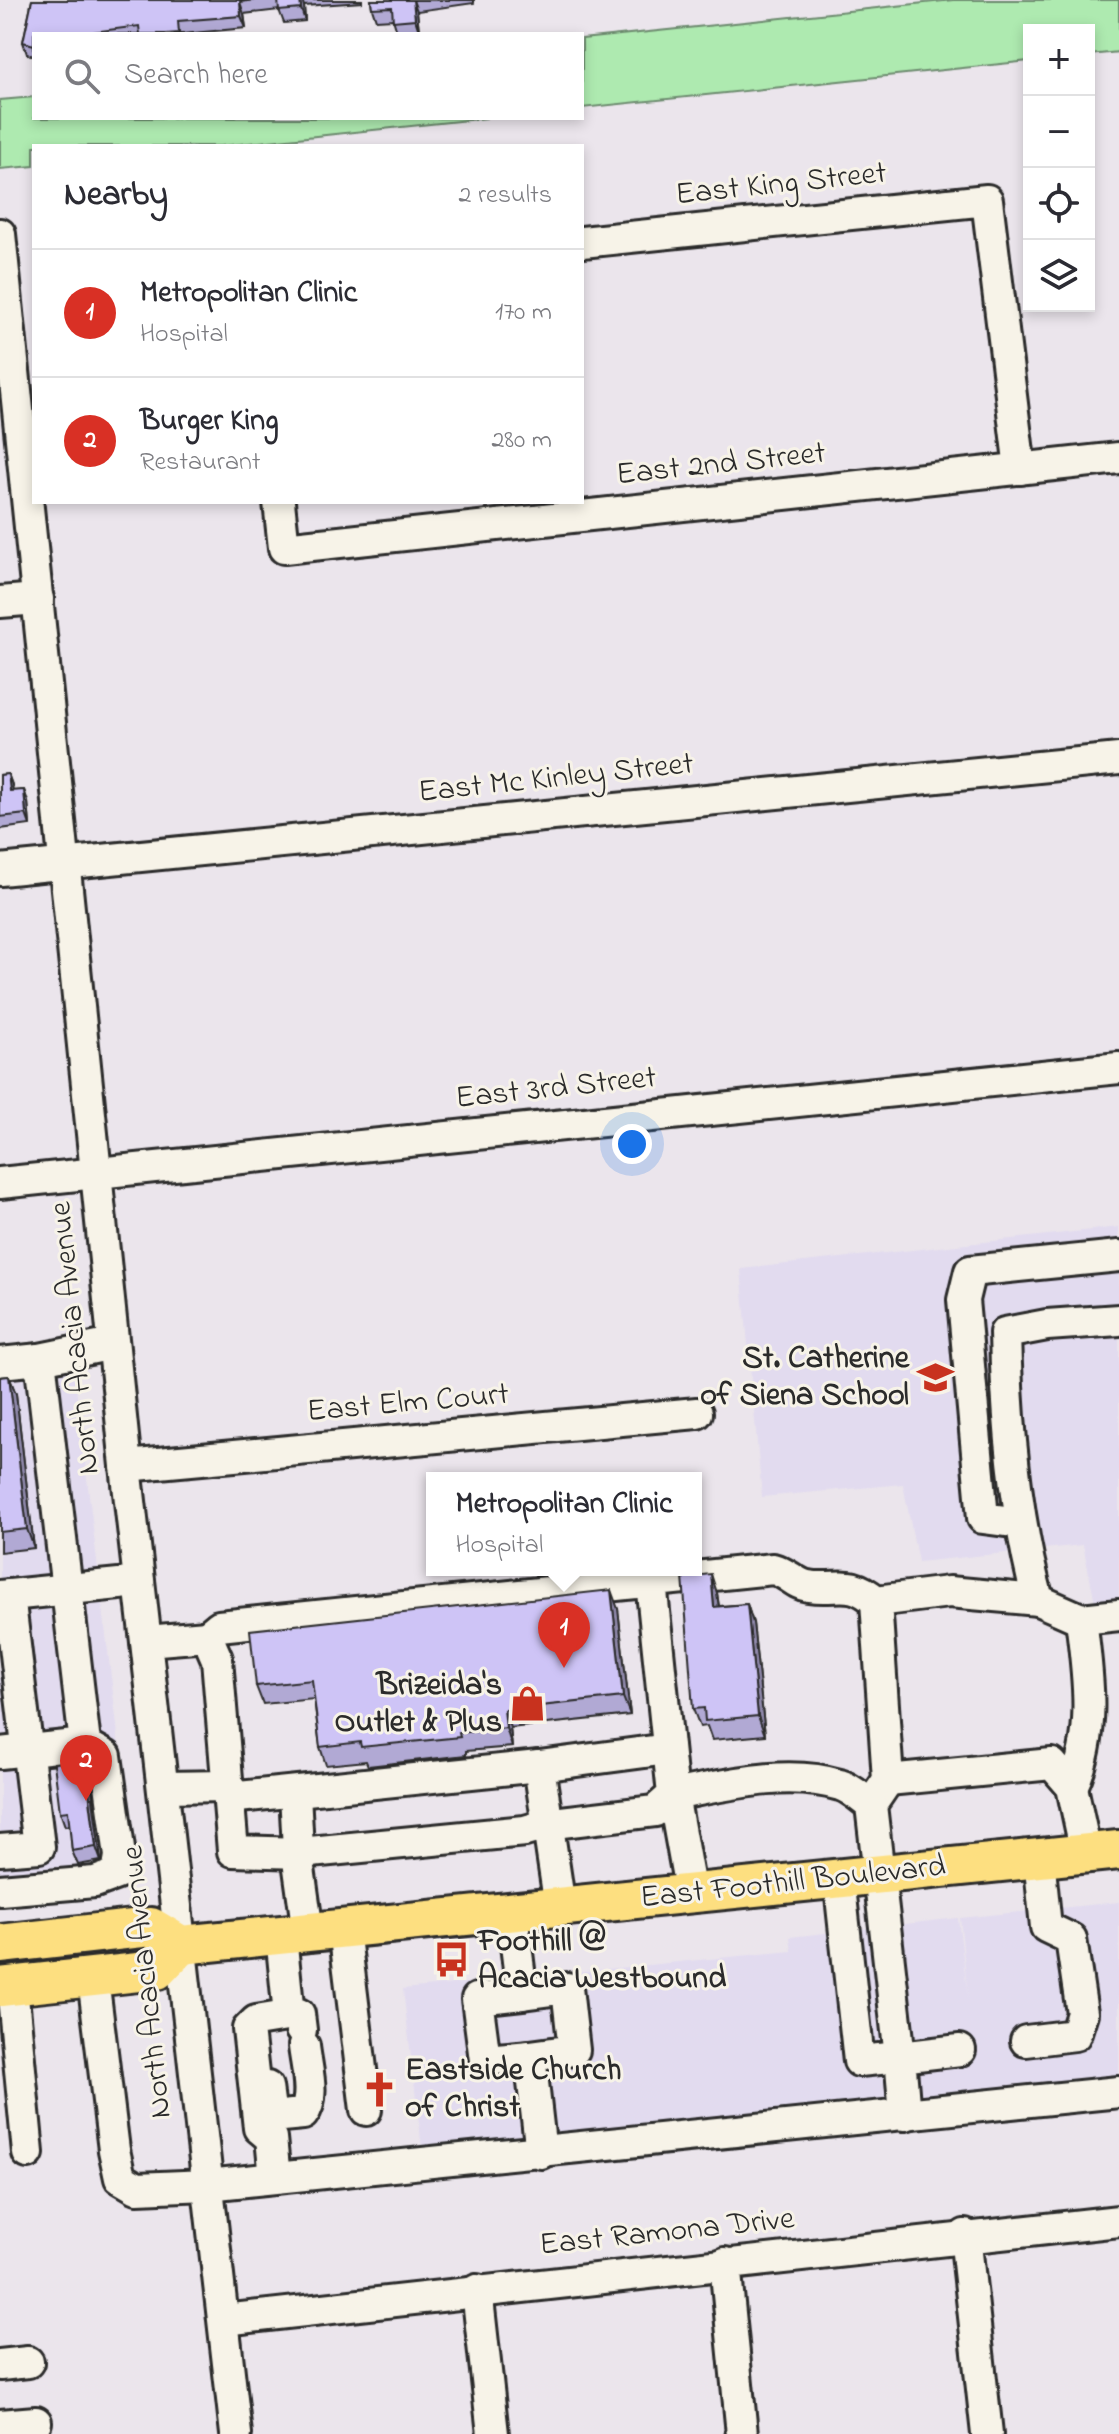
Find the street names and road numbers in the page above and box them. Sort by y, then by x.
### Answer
street label: East King Street [673,151,889,219]
street label: East 2nd Street [614,431,828,499]
street label: East Mc Kinley Street [416,741,696,817]
street label: East 3rd Street [453,1055,659,1123]
street label: North Acacia Avenue [38,1199,114,1477]
street label: East Elm Court [305,1372,511,1436]
street label: North Acacia Avenue [110,1843,186,2121]
street label: East Foothill Boulevard [638,1844,948,1922]
street label: East Ramona Drive [537,2196,797,2270]

